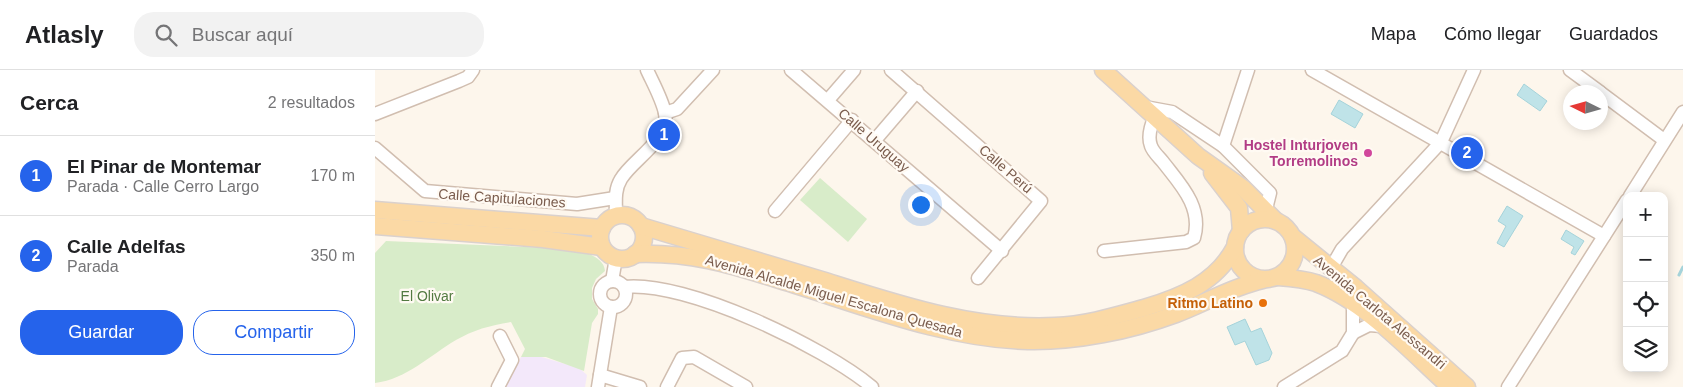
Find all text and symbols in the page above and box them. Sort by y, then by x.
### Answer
search box [134,12,484,57]
text: Atlasly [25,21,104,48]
icon: search [152,21,180,49]
text: Buscar aquí [192,24,293,45]
text: Mapa [1371,24,1416,44]
text: Cómo llegar [1444,24,1541,44]
text: Guardados [1569,24,1658,44]
north arrow [1563,85,1608,130]
text: Cerca [20,91,78,114]
text: 2 resultados [268,94,355,111]
street label: Calle Uruguay [835,105,913,175]
pin: 1 [648,116,680,154]
pin: 2 [1451,134,1483,172]
place label: Hostel Inturjoven Torremolinos [1244,137,1358,169]
street label: Calle Perú [976,142,1036,196]
marker: Hostel Inturjoven Torremolinos [1362,147,1374,159]
text: El Pinar de Montemar [67,156,261,177]
text: 1 [32,167,40,184]
text: 170 m [311,167,355,184]
text: Parada · Calle Cerro Largo [67,178,259,195]
street label: Calle Capitulaciones [438,186,566,210]
your location [908,192,934,218]
map controls [1623,192,1668,372]
button: + [1623,192,1668,237]
text: Calle Adelfas [67,236,186,257]
button: − [1623,237,1668,282]
text: 2 [32,247,40,264]
text: 350 m [311,247,355,264]
street label: Avenida Alcalde Miguel Escalona Quesada [704,252,965,341]
street label: Avenida Carlota Alessandri [1311,252,1449,372]
text: Parada [67,258,119,275]
button: locate [1623,282,1668,327]
park label: El Olivar [401,288,454,304]
place label: Ritmo Latino [1167,295,1253,311]
marker: Ritmo Latino [1257,297,1269,309]
button: Guardar [20,310,183,355]
button: Compartir [193,310,355,355]
button: layers [1623,327,1668,372]

